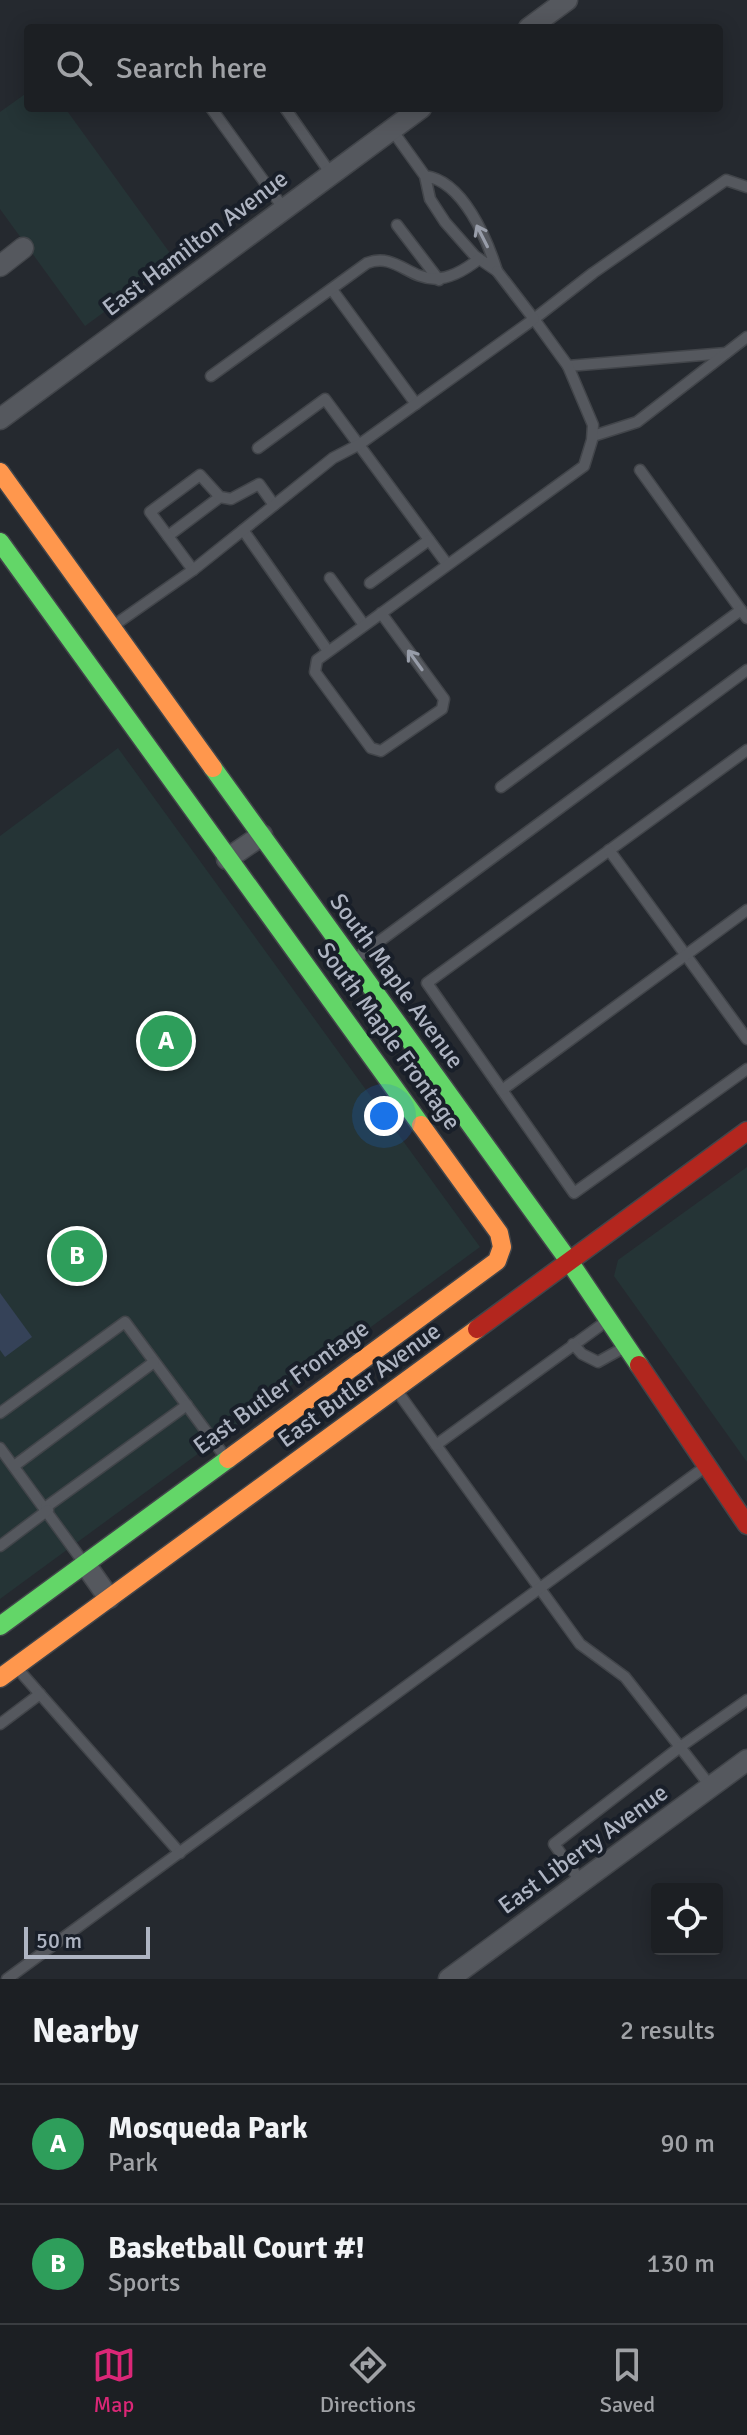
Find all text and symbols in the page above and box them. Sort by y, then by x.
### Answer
search box [24,24,723,112]
icon: search [52,46,96,90]
text: Search here [116,50,267,87]
street label: East Hamilton Avenue [96,163,294,323]
one-way arrow [474,224,490,248]
one-way arrow [407,650,424,671]
street label: South Maple Avenue [323,888,471,1074]
street label: South Maple Frontage [311,936,467,1136]
pin: A [140,1011,192,1071]
your location [364,1096,404,1136]
pin: B [51,1226,103,1286]
street label: East Butler Frontage [187,1313,375,1461]
street label: East Butler Avenue [272,1316,446,1454]
street label: East Liberty Avenue [492,1777,674,1921]
map controls [651,1883,723,1955]
button: locate [651,1883,723,1955]
scale bar [24,1923,150,1959]
text: 50 m [36,1927,82,1954]
text: Nearby [32,2010,139,2052]
text: 2 results [620,2015,715,2047]
text: Mosqueda Park [108,2110,308,2147]
text: A [50,2128,66,2160]
text: 90 m [660,2128,715,2160]
text: Park [108,2147,158,2179]
text: Basketball Court #! [108,2230,365,2267]
text: B [50,2248,66,2280]
text: 130 m [646,2248,715,2280]
text: Sports [108,2267,180,2299]
tab: Map [92,2343,136,2418]
tab: Directions [320,2343,416,2418]
tab: Saved [600,2343,655,2418]

